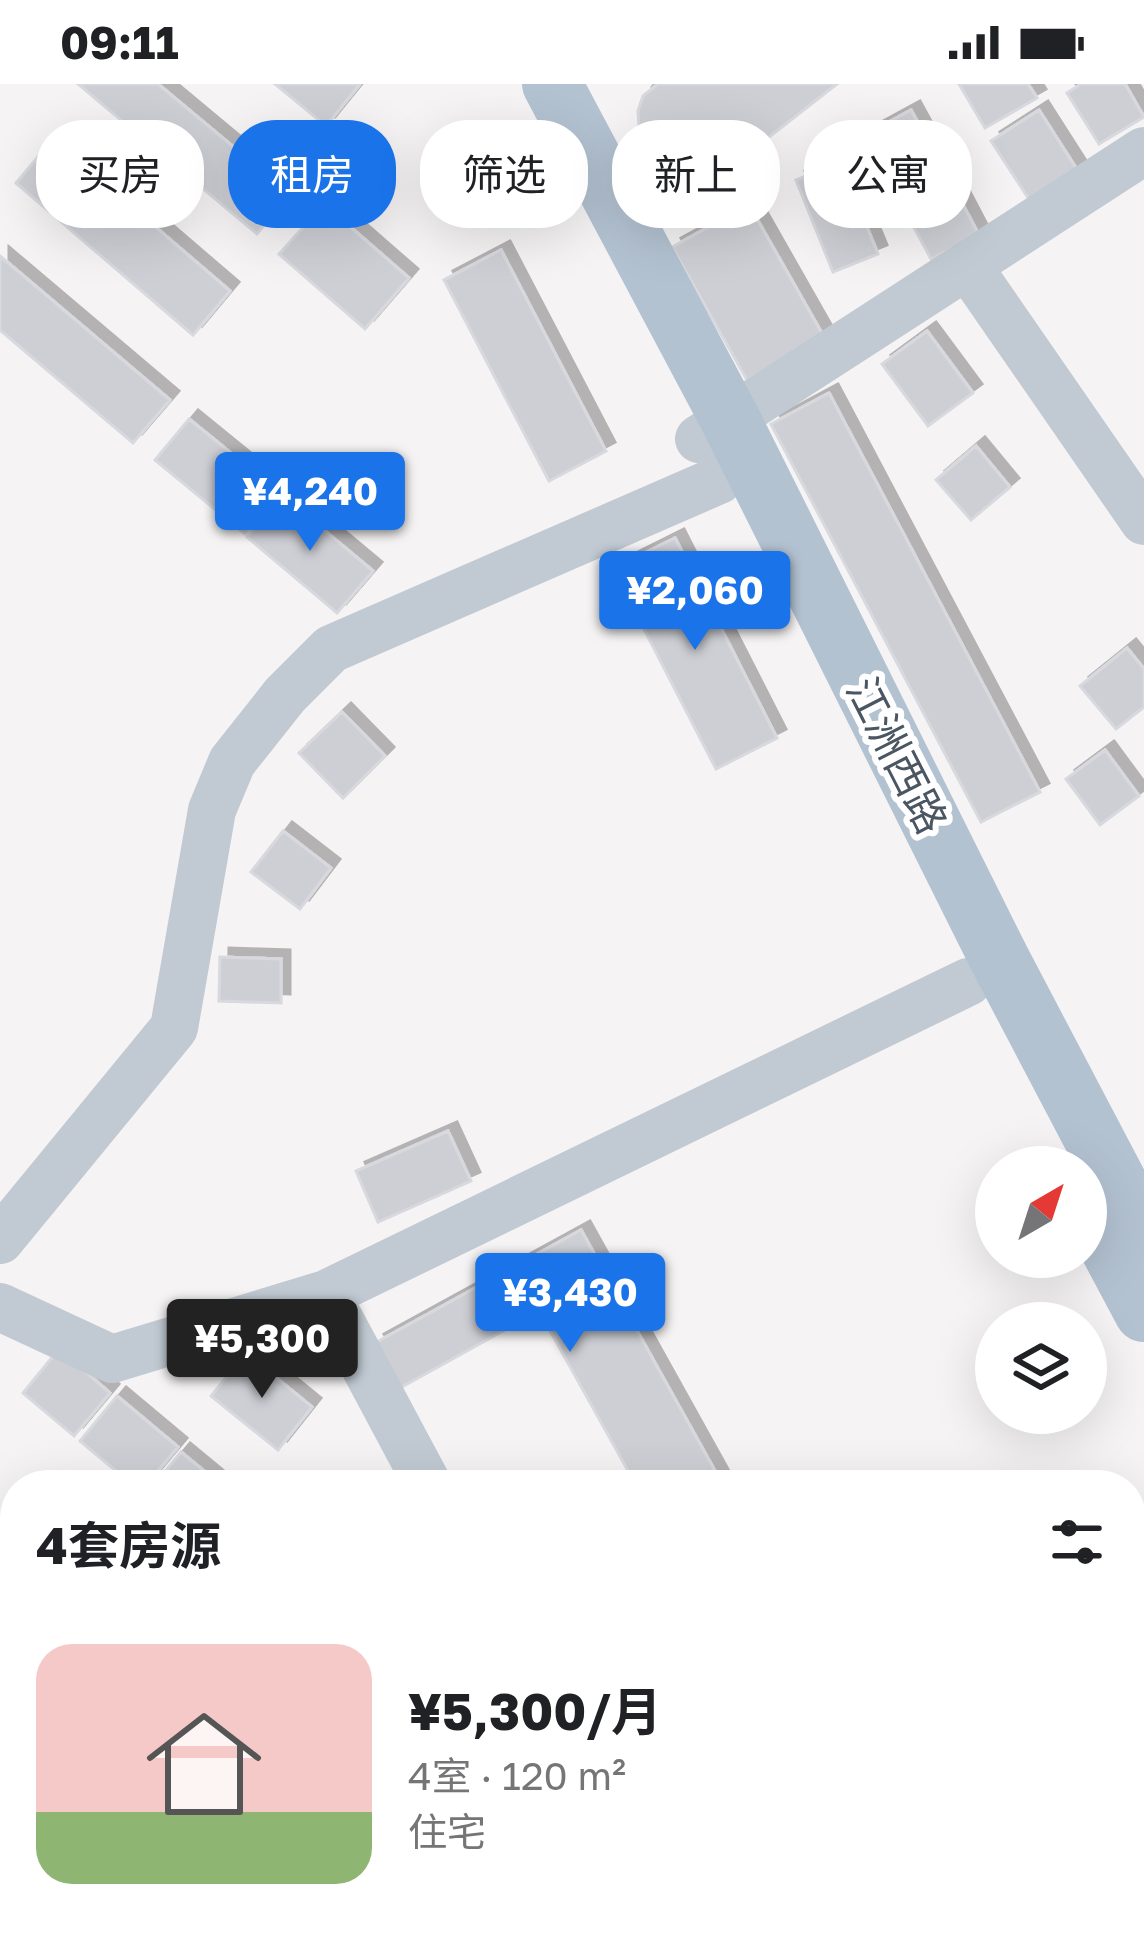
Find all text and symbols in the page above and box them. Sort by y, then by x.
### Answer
text: 09:11 [60,15,179,69]
chip: 买房 [36,120,204,228]
chip: 租房 [228,120,396,228]
chip: 筛选 [420,120,588,228]
chip: 新上 [612,120,780,228]
chip: 公寓 [804,120,972,228]
pin: ¥4,240 [212,452,408,554]
text: ¥4,240 [242,467,378,514]
pin: ¥2,060 [597,551,793,653]
text: ¥2,060 [626,566,764,613]
street label: 江洲西路 [838,669,958,841]
north arrow [975,1146,1107,1278]
map controls [975,1146,1107,1434]
pin: ¥3,430 [472,1253,668,1355]
text: ¥3,430 [502,1268,638,1315]
pin: ¥5,300 [164,1299,360,1401]
button: layers [975,1302,1107,1434]
text: ¥5,300 [194,1314,330,1361]
icon: filters [1044,1509,1110,1575]
text: 4套房源 [36,1514,221,1575]
text: ¥5,300/月 [408,1680,662,1741]
icon: home [132,1692,276,1836]
text: 4室 · 120 m² [408,1752,626,1799]
text: 住宅 [408,1808,486,1855]

